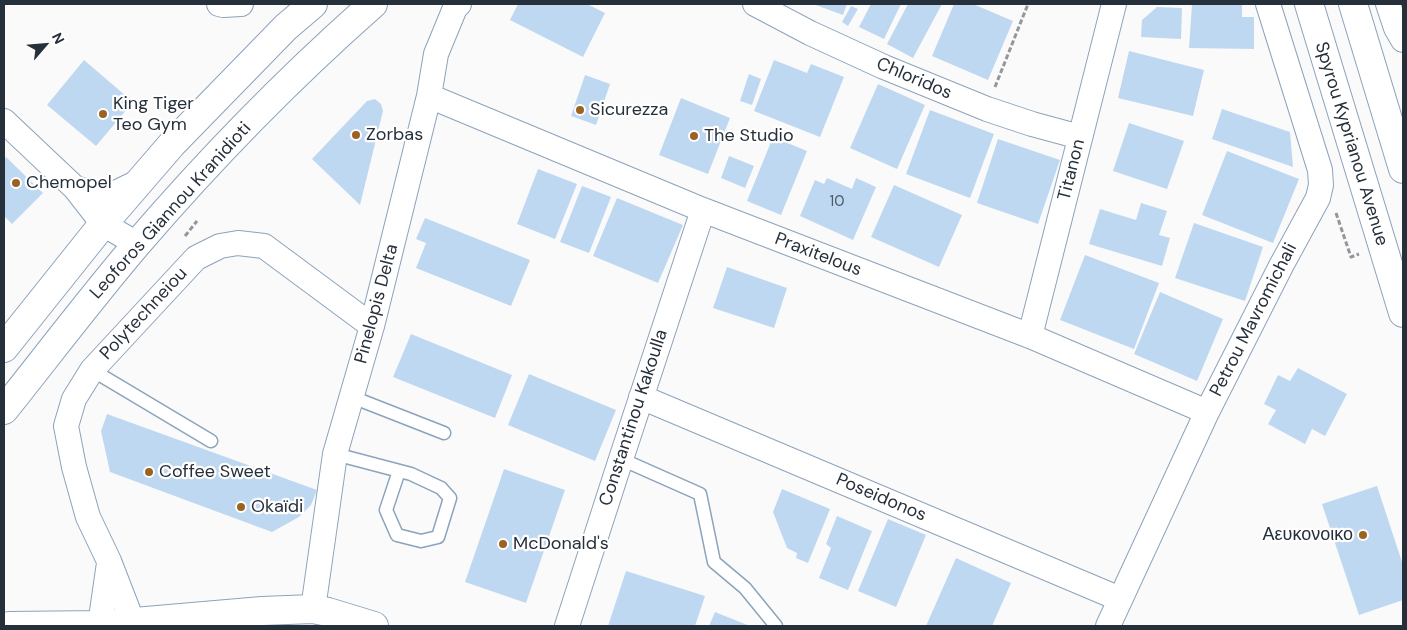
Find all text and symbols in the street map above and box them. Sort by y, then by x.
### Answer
north arrow [20,20,70,70]
text: N [48,30,69,47]
street label: Spyrou Kyprianou Avenue [1310,39,1392,249]
street label: Chloridos [873,53,955,105]
place label: King Tiger Teo Gym [113,93,194,136]
place label: Sicurezza [590,99,668,121]
marker: Sicurezza [574,104,586,116]
marker: King Tiger Teo Gym [97,108,109,120]
street label: Leoforos Giannou Kranidioti [86,118,256,304]
place label: Zorbas [366,124,423,146]
place label: The Studio [704,125,794,147]
marker: Zorbas [350,129,362,141]
marker: The Studio [688,130,700,142]
street label: Titanon [1054,137,1090,203]
place label: Chemopel [26,172,112,194]
marker: Chemopel [10,177,22,189]
house number: 10 [830,193,844,211]
street label: Praxitelous [772,229,864,281]
street label: Petrou Mavromichali [1206,240,1302,400]
street label: Pinelopis Delta [351,242,403,366]
street label: Polytechneiou [96,263,192,365]
street label: Constantinou Kakoulla [595,327,673,509]
place label: Coffee Sweet [159,461,271,483]
marker: Coffee Sweet [143,466,155,478]
street label: Poseidonos [833,469,929,527]
place label: Okaïdi [251,496,303,518]
marker: Okaïdi [235,501,247,513]
place label: Αευκονοικο [1263,524,1353,546]
marker: Αευκονοικο [1357,529,1369,541]
place label: McDonald's [513,533,609,555]
marker: McDonald's [497,538,509,550]

